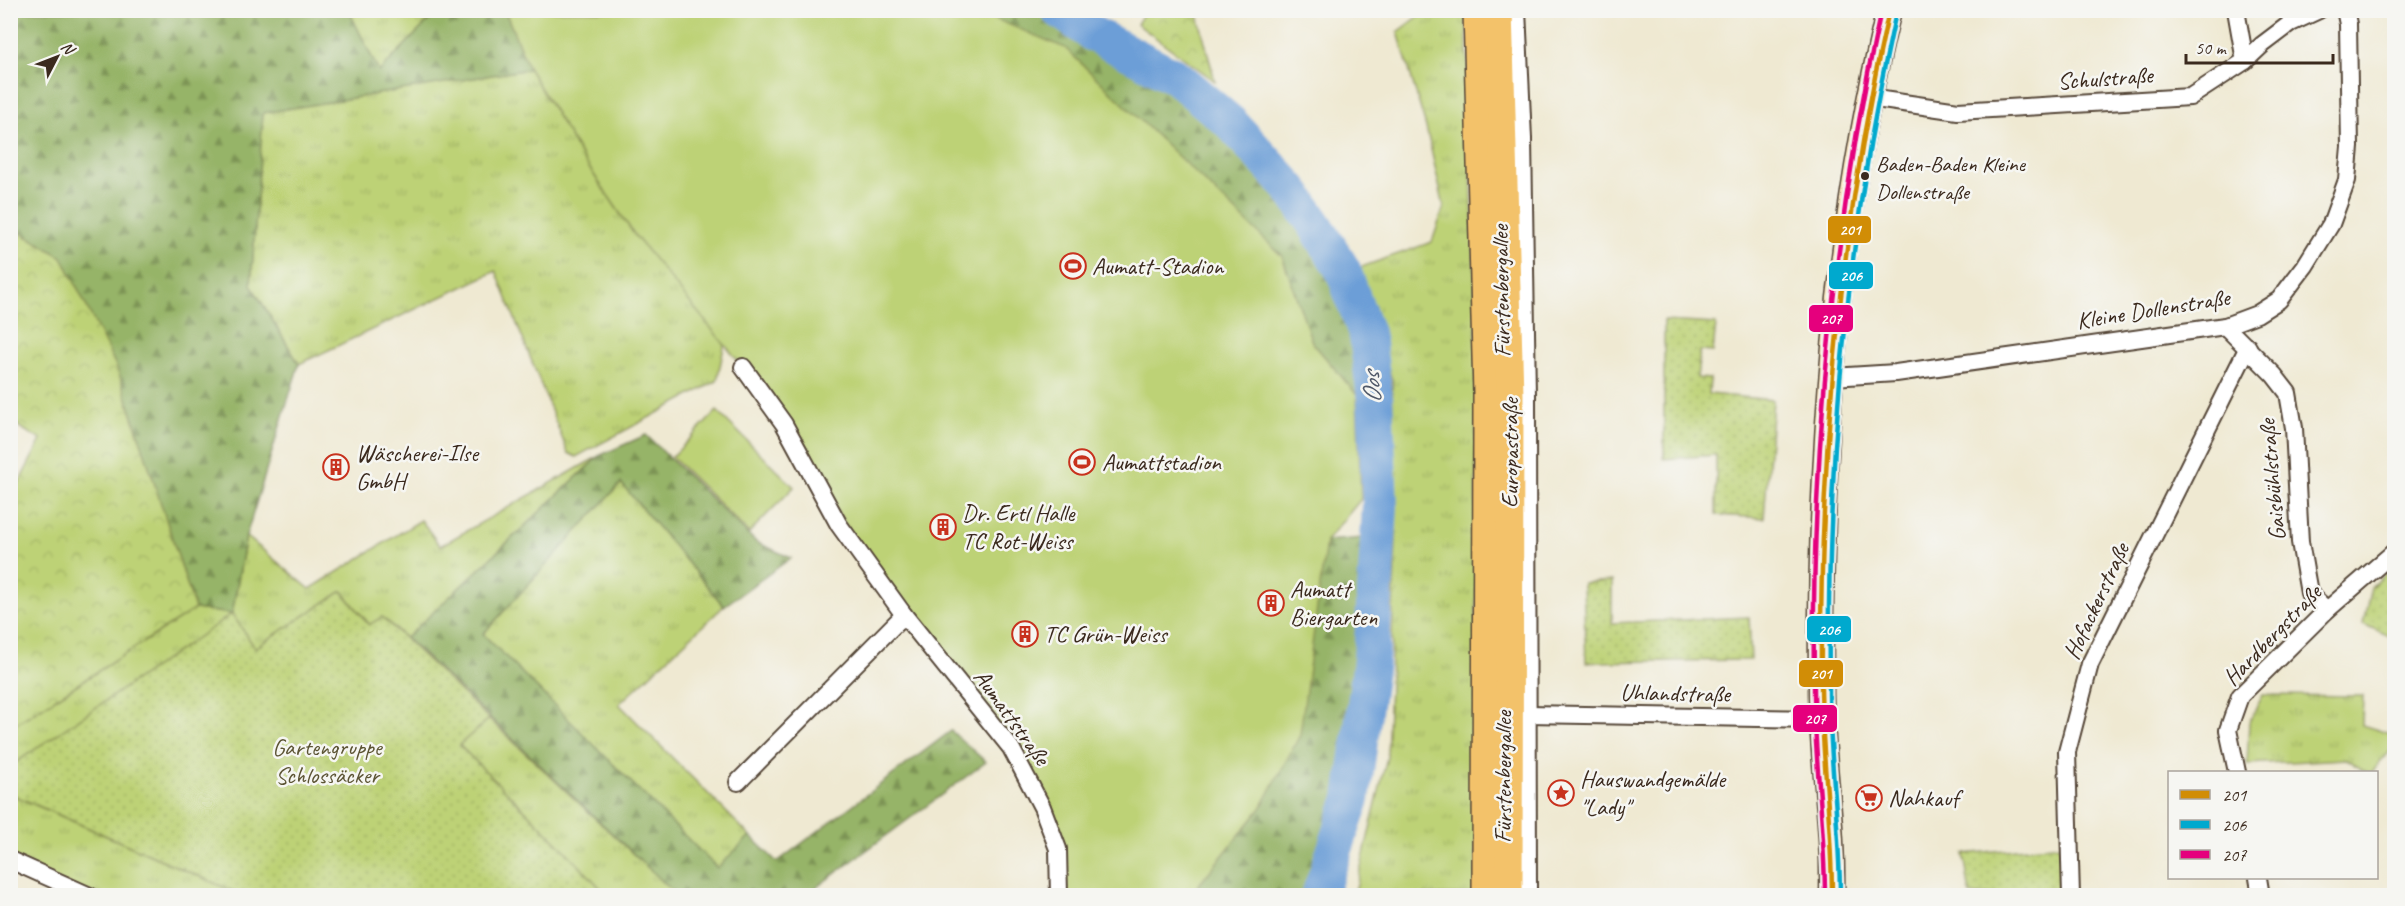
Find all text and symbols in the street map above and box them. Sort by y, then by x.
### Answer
north arrow [27,27,87,87]
scale bar [2186,27,2333,65]
text: N [57,37,80,60]
text: 50 m [2195,37,2228,59]
street label: Schulstraße [2056,60,2156,96]
place label: Baden-Baden Kleine Dollenstraße [1876,150,2027,206]
marker: Baden-Baden Kleine Dollenstraße [1859,170,1871,182]
line badge: 201 [1827,215,1872,244]
text: 201 [1839,220,1863,240]
street label: Fürstenbergallee [1485,223,1517,357]
sports icon: Aumatt-Stadion [1058,251,1088,281]
place label: Aumatt-Stadion [1092,251,1224,281]
line badge: 206 [1828,261,1874,290]
text: 206 [1840,266,1863,286]
street label: Kleine Dollenstraße [2075,282,2234,336]
line badge: 207 [1808,304,1854,333]
text: 207 [1820,309,1844,329]
water label: Oos [1354,366,1389,405]
street label: Europastraße [1495,396,1525,508]
street label: Gaisbühlstraße [2252,416,2292,542]
place label: Wäscherei-Ilse GmbH [356,438,480,496]
sports icon: Aumattstadion [1067,447,1097,477]
place label: Aumattstadion [1102,447,1222,477]
building icon: Wäscherei-Ilse GmbH [321,452,351,482]
place label: Dr. Ertl Halle TC Rot-Weiss [962,498,1077,556]
building icon: Dr. Ertl Halle TC Rot-Weiss [928,512,958,542]
street label: Hofackerstraße [2056,536,2137,664]
place label: Aumatt Biergarten [1290,574,1377,632]
street label: Hardbergstraße [2216,576,2329,692]
building icon: Aumatt Biergarten [1256,588,1286,618]
line badge: 206 [1806,615,1852,643]
building icon: TC Grün-Weiss [1010,619,1040,649]
place label: TC Grün-Weiss [1044,619,1168,649]
text: 206 [1818,620,1841,640]
line badge: 201 [1798,659,1844,688]
street label: Aumattstraße [967,663,1058,773]
text: 201 [1810,664,1834,684]
street label: Uhlandstraße [1620,677,1732,709]
line badge: 207 [1792,704,1838,733]
street label: Fürstenbergallee [1488,709,1518,843]
text: 207 [1804,709,1828,729]
park label: Gartengruppe Schlossäcker [272,732,384,790]
place label: Hauswandgemälde "Lady" [1580,764,1727,822]
legend [2168,771,2378,879]
place icon: Hauswandgemälde "Lady" [1546,778,1576,808]
supermarket icon: Nahkauf [1854,783,1884,813]
place label: Nahkauf [1888,783,1964,813]
text: 201 [2222,784,2247,806]
text: 206 [2222,814,2247,836]
text: 207 [2222,844,2247,866]

